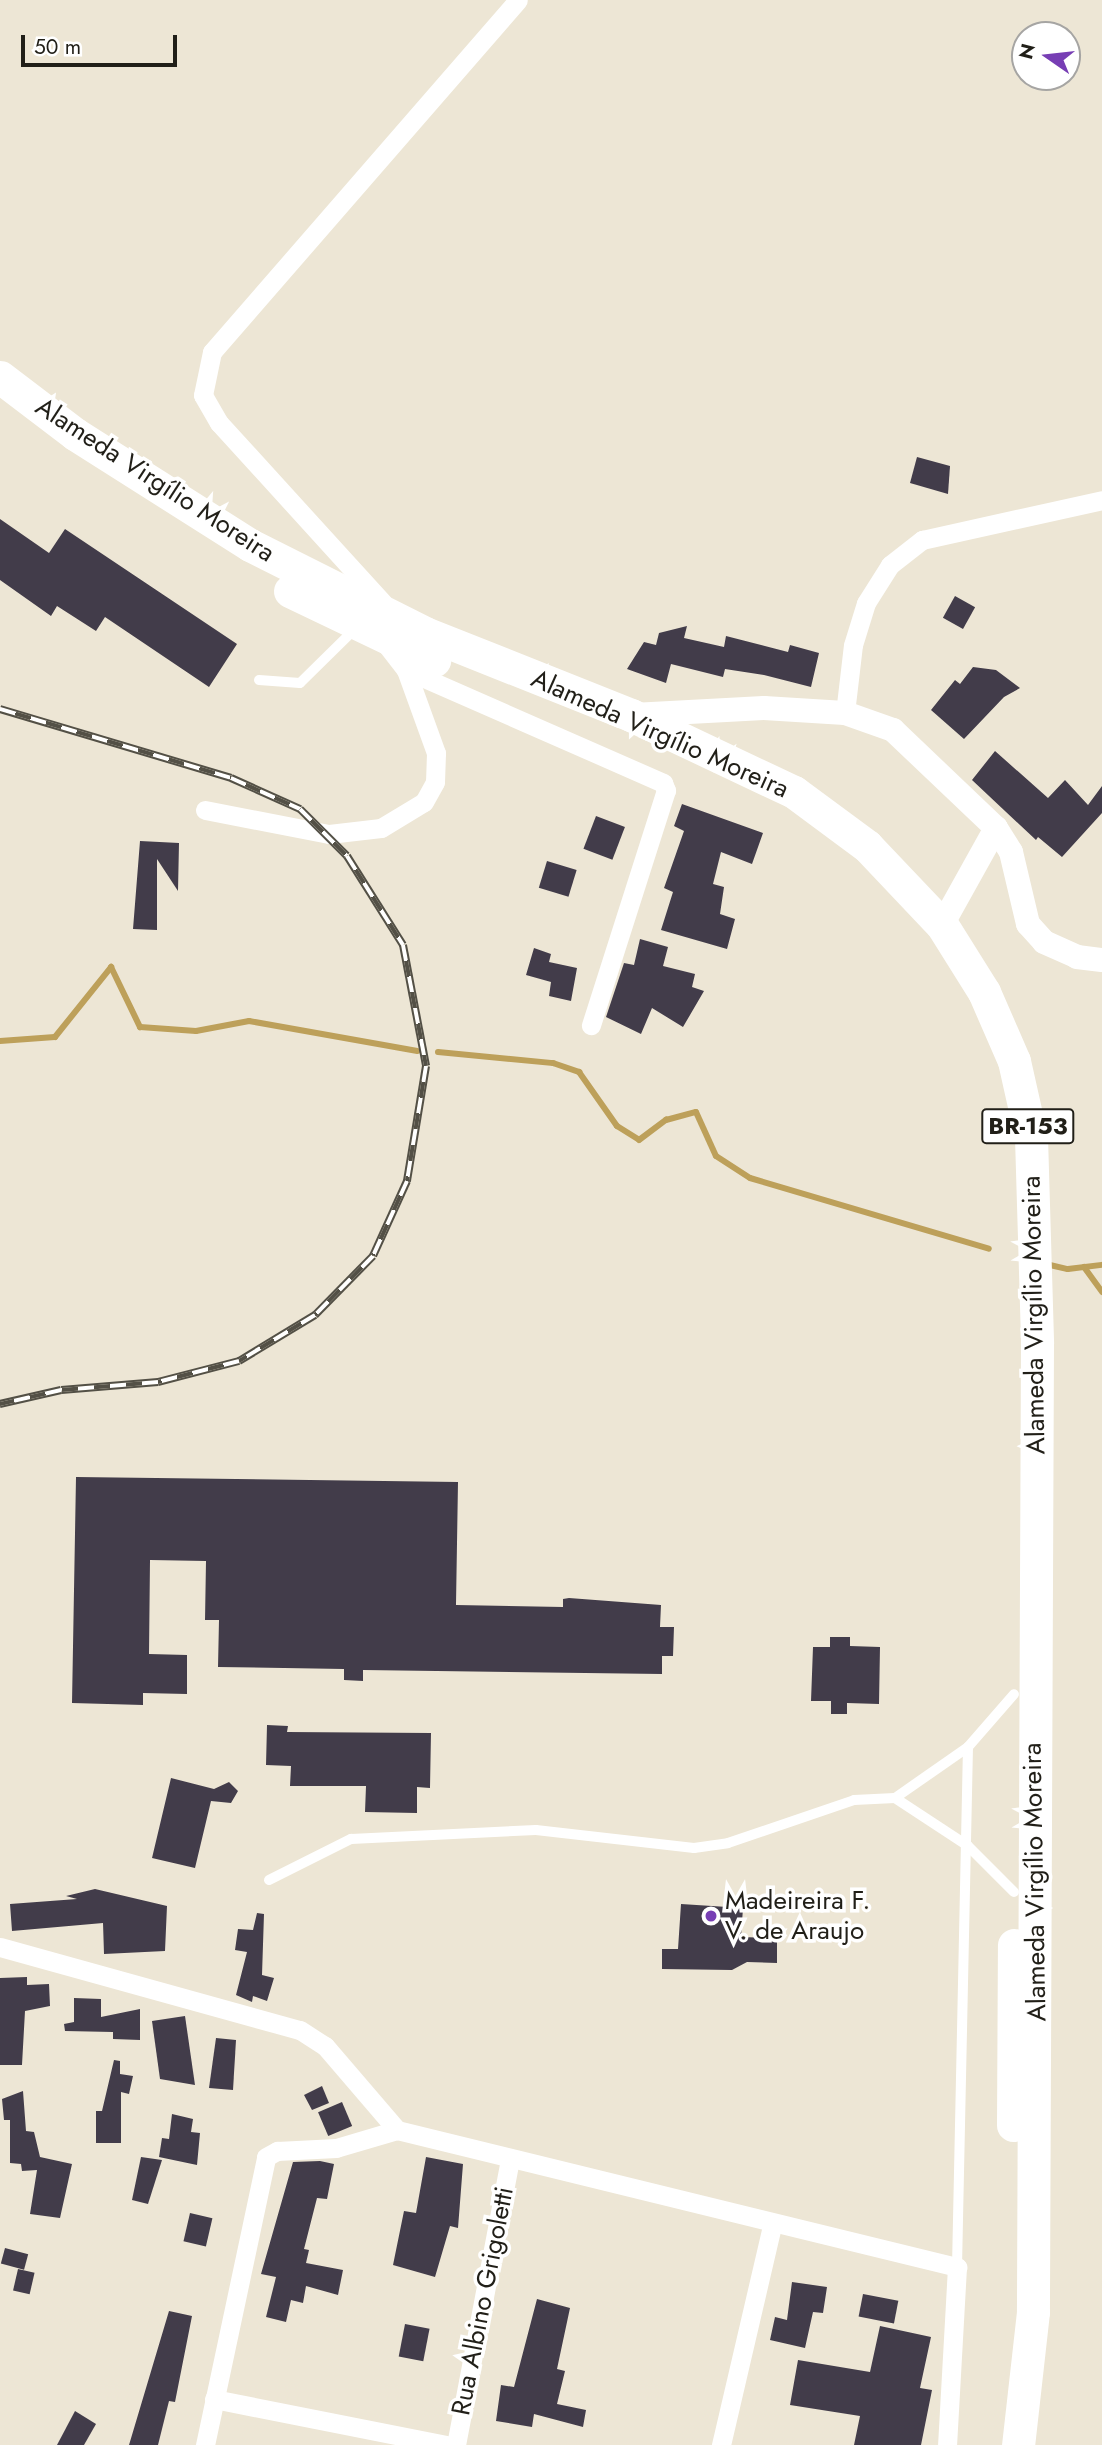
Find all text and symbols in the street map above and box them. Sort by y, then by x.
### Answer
scale bar [24,21,180,65]
north arrow [1011,21,1081,91]
text: 50 m [34,32,81,62]
text: N [1012,41,1042,62]
street label: Alameda Virgílio Moreira [30,391,280,569]
street label: Alameda Virgílio Moreira [526,663,794,805]
road number: BR-153 [981,1106,1075,1146]
street label: Alameda Virgílio Moreira [1016,1175,1052,1455]
street label: Alameda Virgílio Moreira [1017,1742,1053,2022]
place label: Madeireira F. V. de Araujo [725,1885,870,1946]
marker: Madeireira F. V. de Araujo [703,1908,719,1924]
street label: Rua Albino Grigoletti [446,2184,520,2418]

